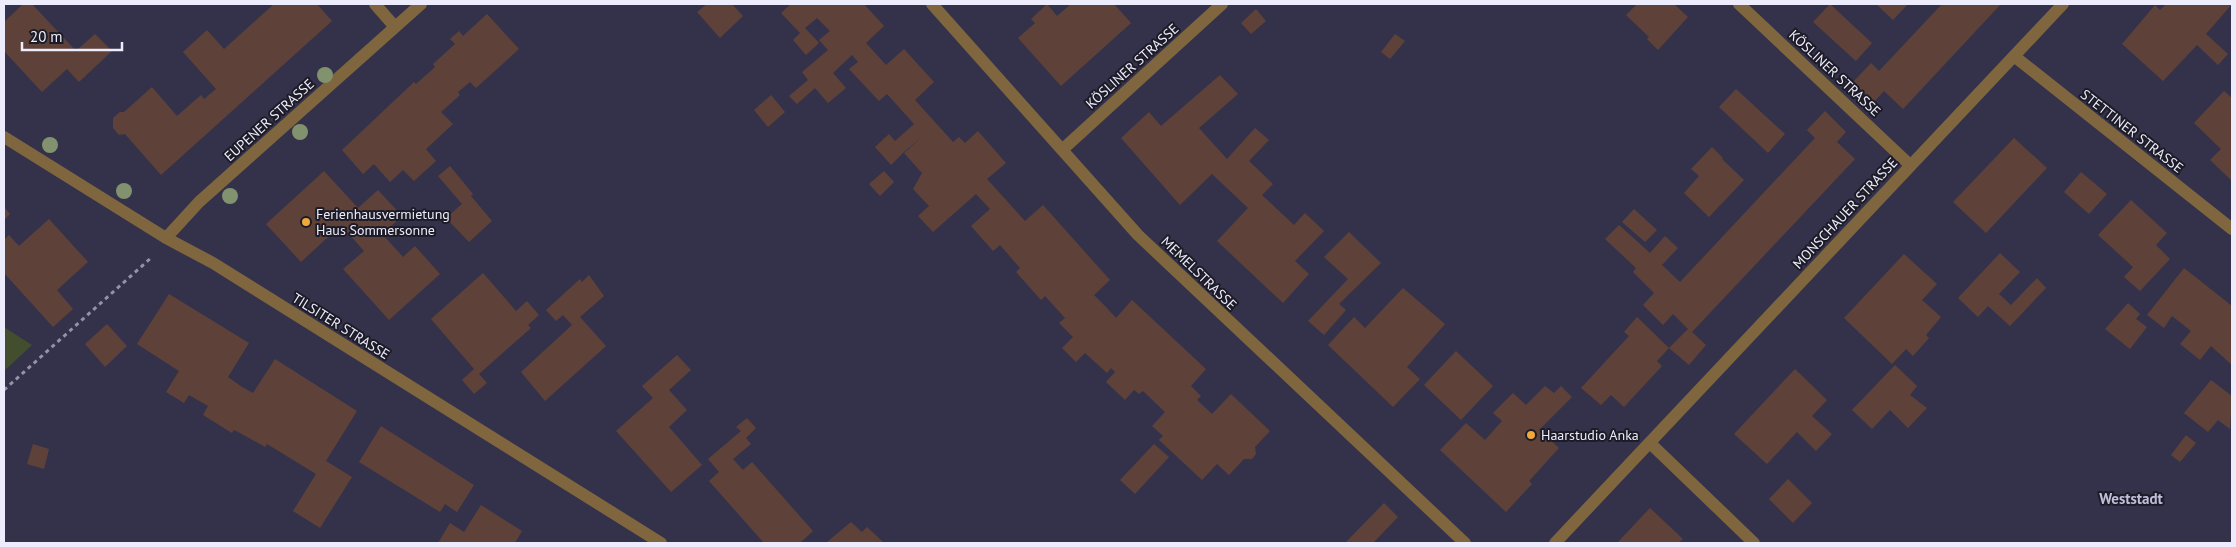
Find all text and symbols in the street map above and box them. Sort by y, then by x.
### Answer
scale bar [22,20,122,52]
street label: KÖSLINER STRASSE [1082,20,1182,112]
street label: KÖSLINER STRASSE [1785,26,1885,120]
text: 20 m [30,27,63,46]
street label: EUPENER STRASSE [220,75,318,165]
street label: STETTINER STRASSE [2077,85,2187,177]
street label: MONSCHAUER STRASSE [1789,154,1901,272]
place label: Ferienhausvermietung Haus Sommersonne [316,205,450,239]
marker: Ferienhausvermietung Haus Sommersonne [300,216,312,228]
street label: MEMELSTRASSE [1157,232,1241,314]
street label: TILSITER STRASSE [289,289,393,363]
place label: Haarstudio Anka [1541,426,1639,444]
marker: Haarstudio Anka [1525,429,1537,441]
district label: Weststadt [2099,489,2164,508]

